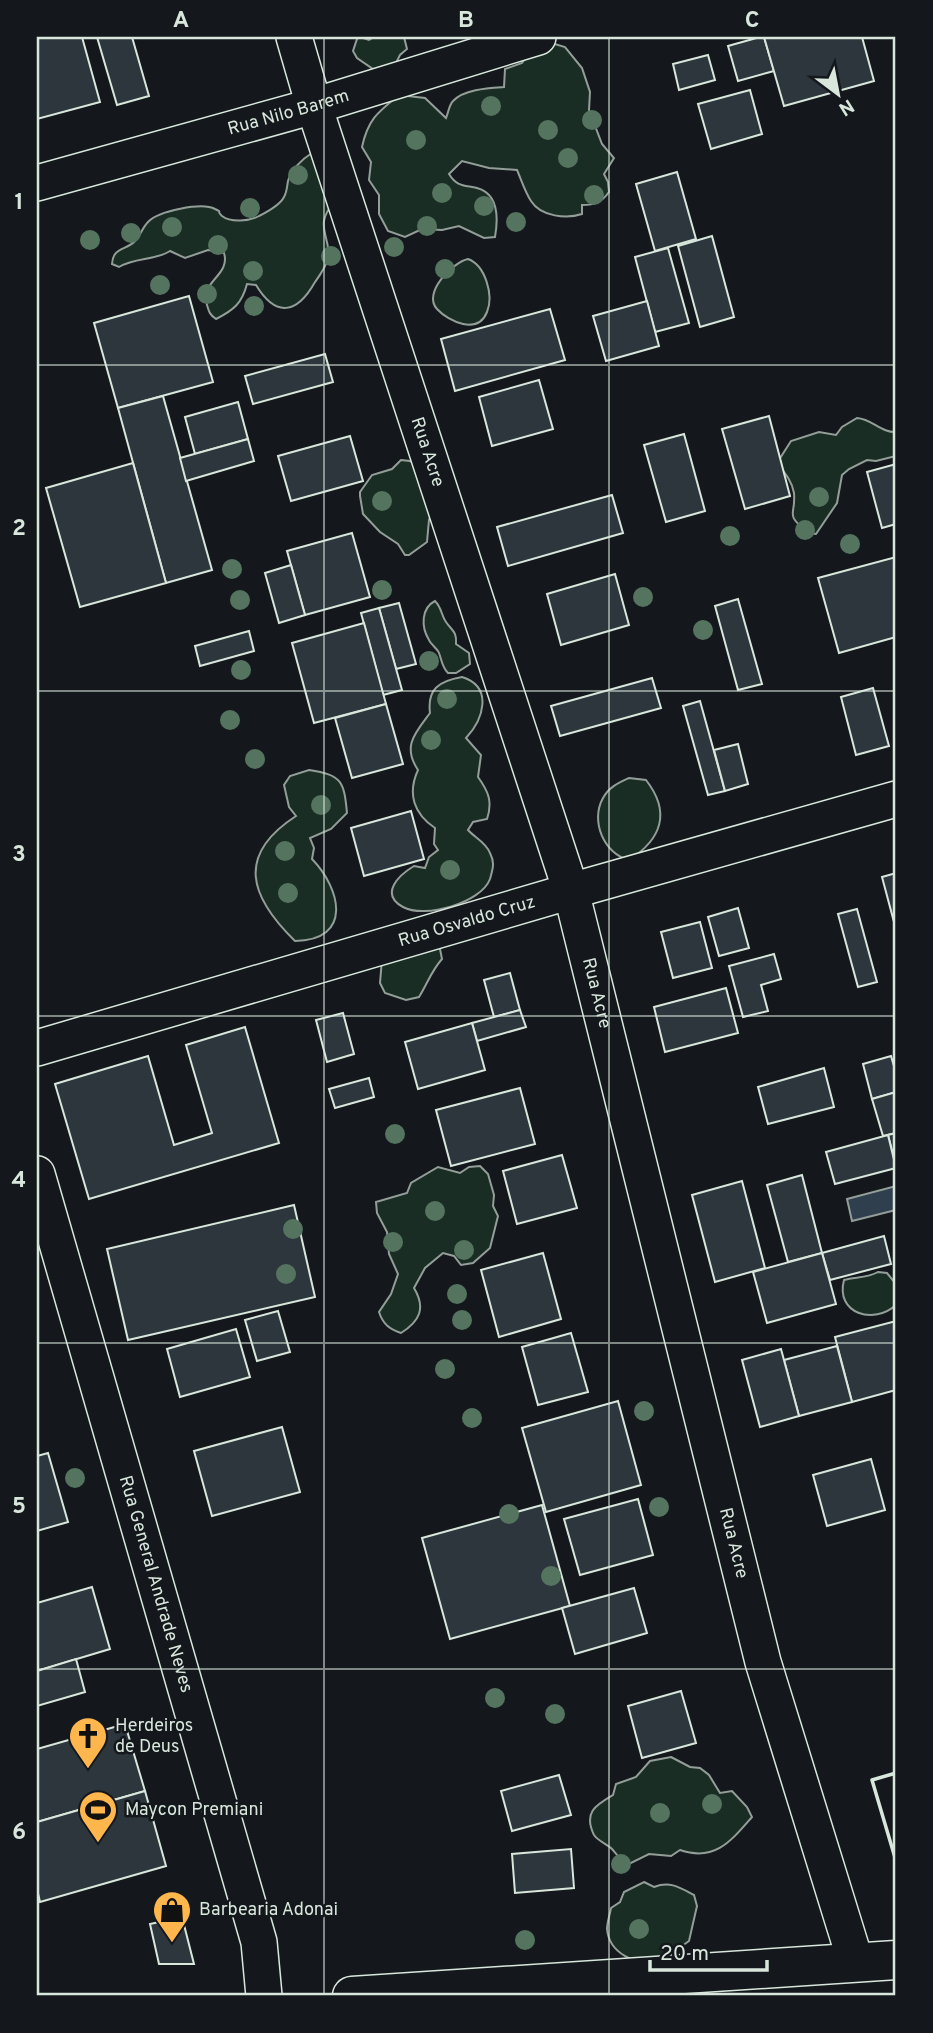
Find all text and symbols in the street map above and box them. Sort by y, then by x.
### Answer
text: A [173,7,189,36]
text: B [458,7,474,36]
text: C [745,7,759,36]
north arrow [804,60,874,130]
street label: Rua Nilo Barem [225,84,352,141]
text: N [834,93,858,121]
text: 1 [14,189,24,218]
street label: Rua Acre [405,414,449,490]
text: 2 [12,515,26,544]
text: 3 [12,841,26,870]
street label: Rua Osvaldo Cruz [396,891,538,953]
street label: Rua Acre [577,955,616,1031]
text: 4 [12,1167,26,1196]
street label: Rua General Andrade Neves [113,1473,198,1695]
text: 5 [12,1493,26,1522]
street label: Rua Acre [714,1505,753,1581]
church icon: Herdeiros de Deus [67,1715,109,1770]
place label: Herdeiros de Deus [115,1715,193,1759]
sports icon: Maycon Premiani [77,1789,119,1844]
place label: Maycon Premiani [125,1799,263,1822]
text: 6 [12,1819,26,1848]
shop icon: Barbearia Adonai [151,1889,193,1944]
place label: Barbearia Adonai [199,1899,338,1922]
scale bar [650,1928,767,1972]
text: 20 m [660,1941,709,1968]

